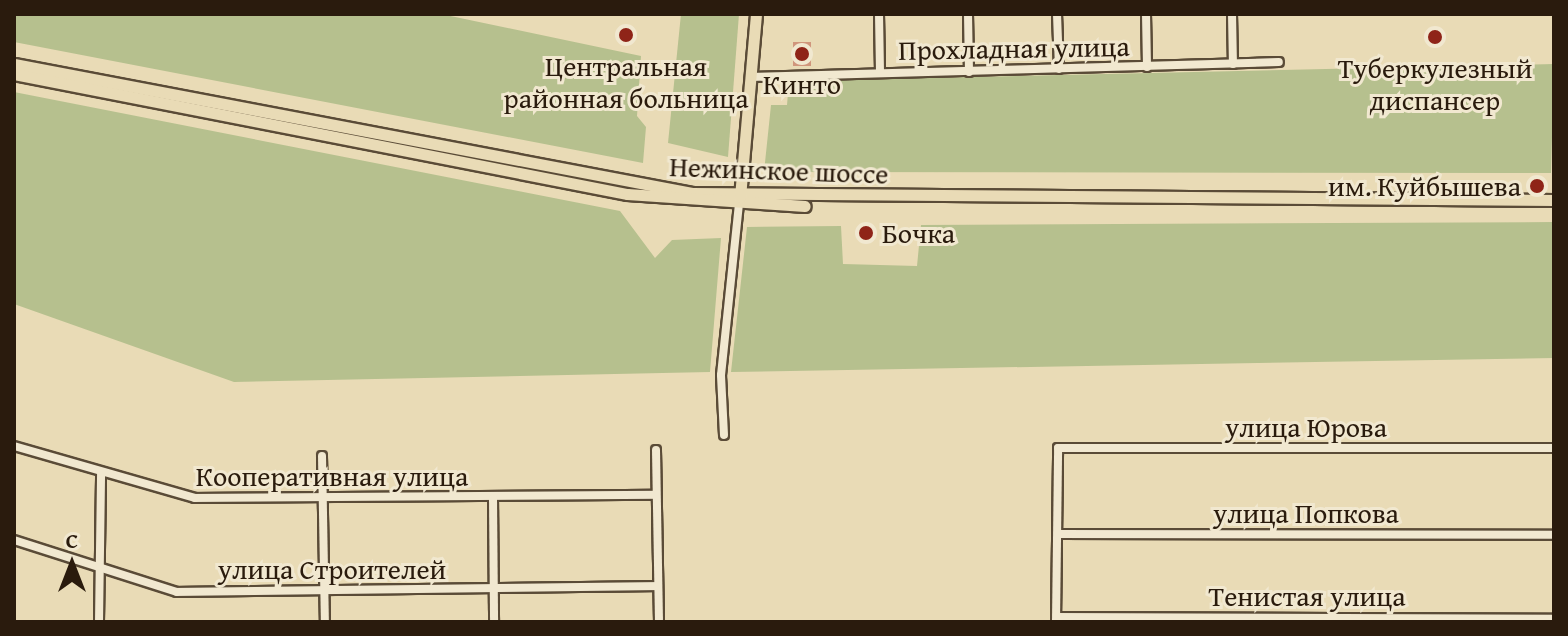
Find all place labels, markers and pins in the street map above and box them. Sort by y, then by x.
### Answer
marker: Центральная районная больница [615,24,637,46]
marker: Туберкулезный диспансер [1424,26,1446,48]
marker: Кинто [793,45,811,63]
place label: Центральная районная больница [504,49,748,115]
place label: Туберкулезный диспансер [1338,51,1532,117]
place label: Кинто [763,67,841,101]
place label: им. Куйбышева [1328,169,1521,203]
marker: им. Куйбышева [1528,177,1546,195]
place label: Бочка [882,216,955,250]
marker: Бочка [857,224,875,242]

